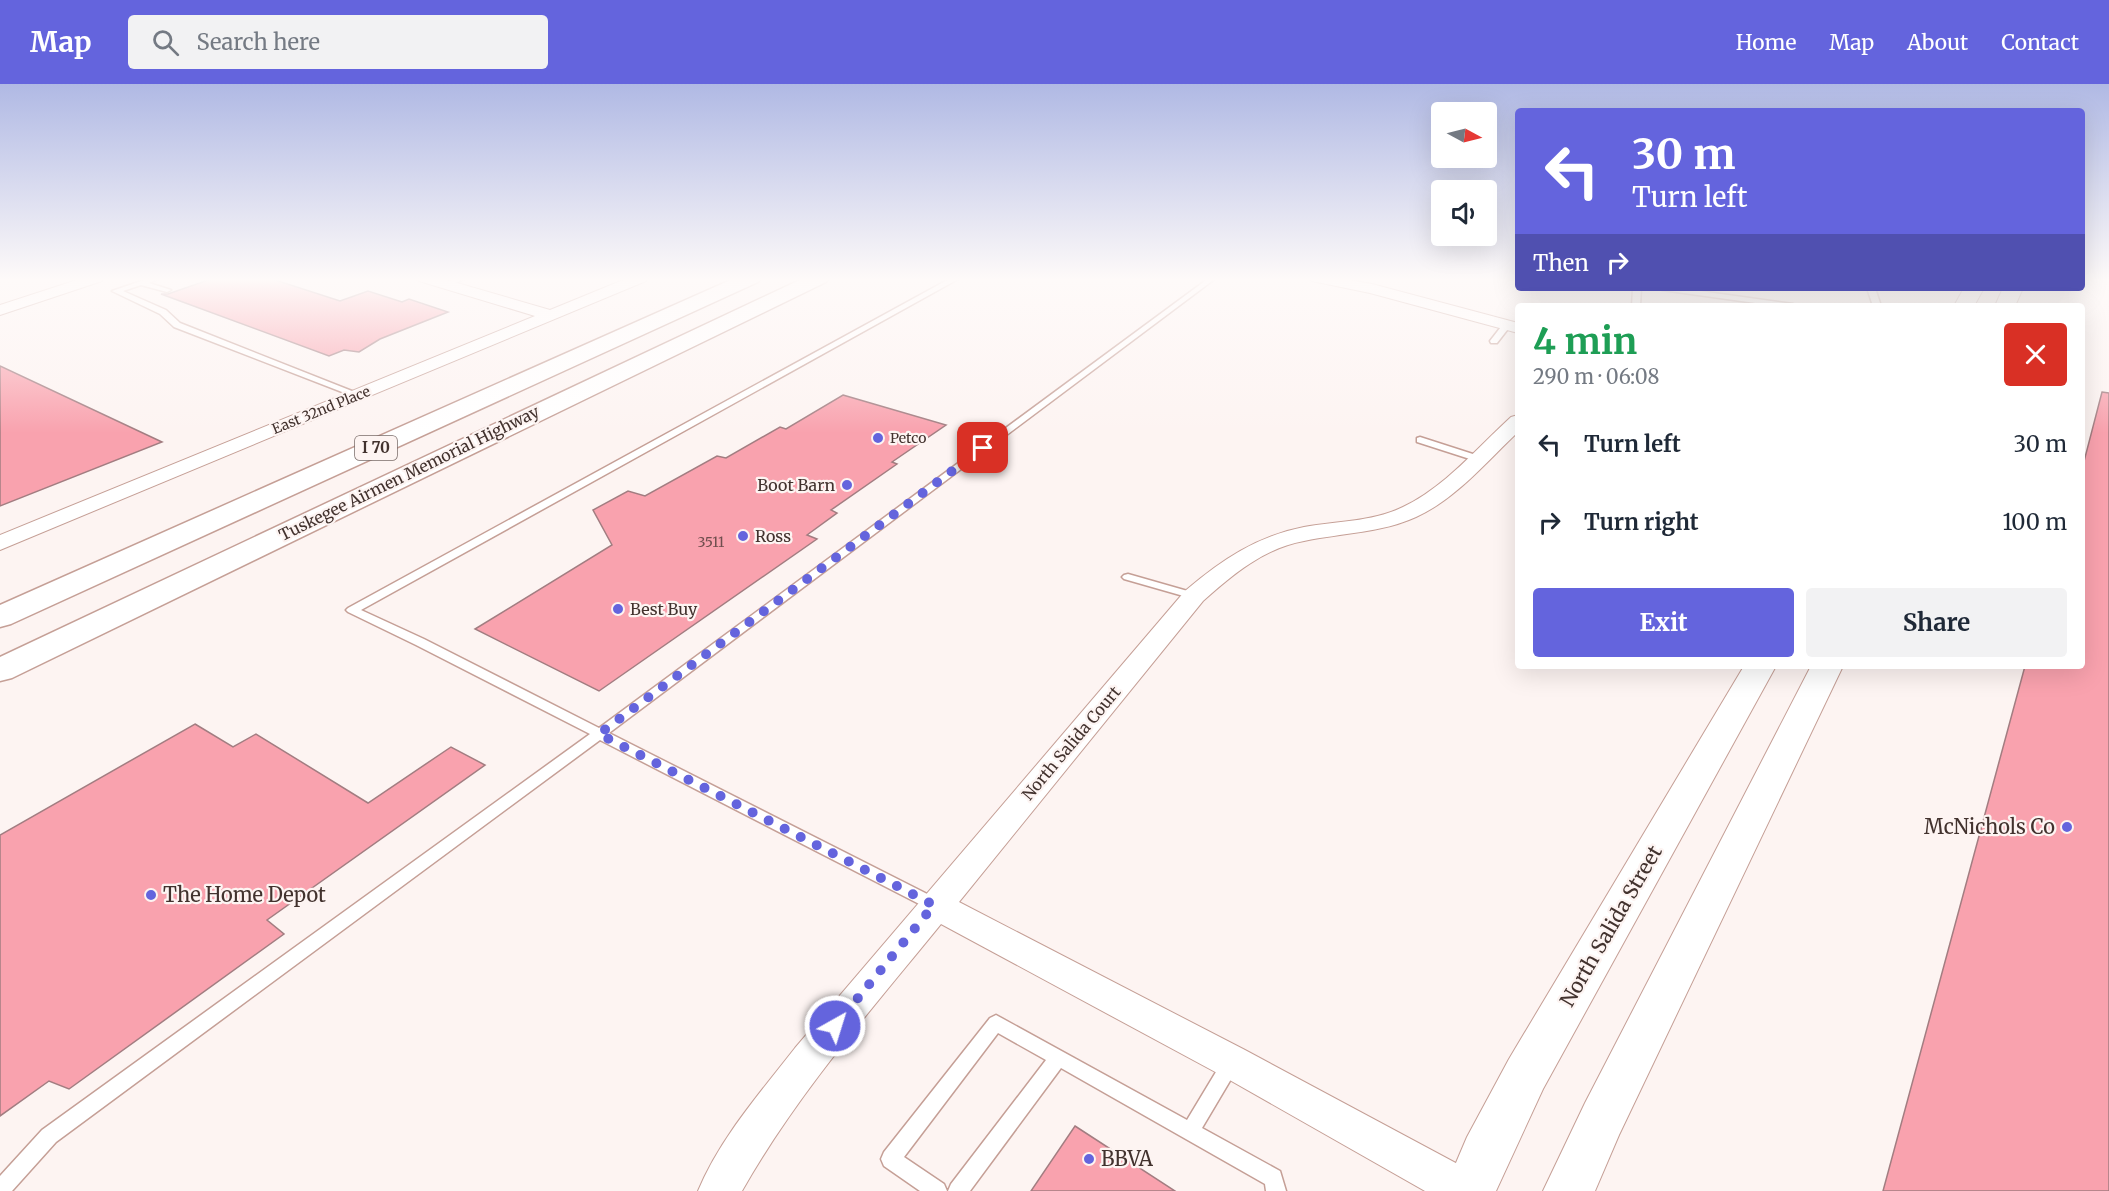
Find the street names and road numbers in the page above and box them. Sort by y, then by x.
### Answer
street label: East 32nd Place [269,382,373,438]
street label: Tuskegee Airmen Memorial Highway [276,401,543,545]
road number: I 70 [355,436,397,460]
street label: North Salida Court [1017,681,1125,804]
street label: North Salida Street [1554,840,1667,1011]

